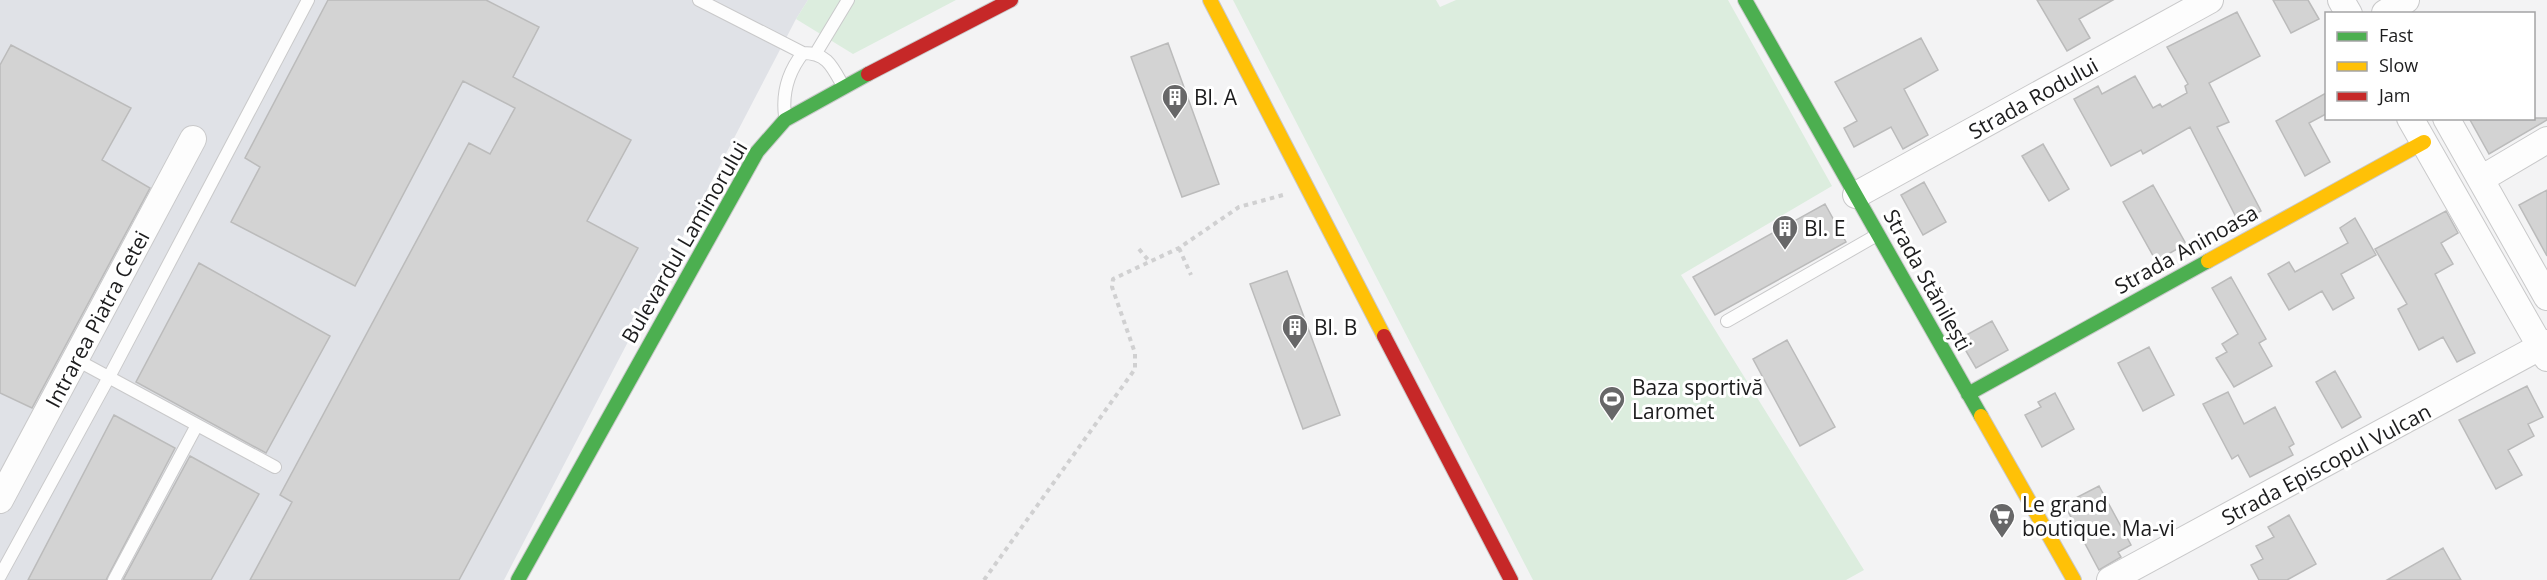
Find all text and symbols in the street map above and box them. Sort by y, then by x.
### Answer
legend [2325,12,2535,120]
text: Fast [2379,23,2413,47]
street label: Strada Rodului [1963,51,2103,145]
text: Slow [2379,53,2418,77]
building icon: Bl. A [1160,82,1190,120]
place label: Bl. A [1194,83,1238,111]
text: Jam [2377,83,2411,107]
street label: Bulevardul Laminorului [615,136,753,348]
street label: Strada Aninoasa [2109,198,2263,300]
street label: Strada Stănilești [1877,204,1979,356]
building icon: Bl. E [1770,213,1800,251]
place label: Bl. E [1804,214,1846,242]
street label: Intrarea Piatra Cetei [39,226,155,412]
building icon: Bl. B [1280,312,1310,350]
place label: Bl. B [1314,313,1357,341]
place label: Baza sportivă Laromet [1632,373,1763,425]
sports icon: Baza sportivă Laromet [1597,384,1627,422]
street label: Strada Episcopul Vulcan [2216,397,2436,531]
place label: Le grand boutique. Ma-vi [2022,490,2175,542]
supermarket icon: Le grand boutique. Ma-vi [1987,501,2017,539]

